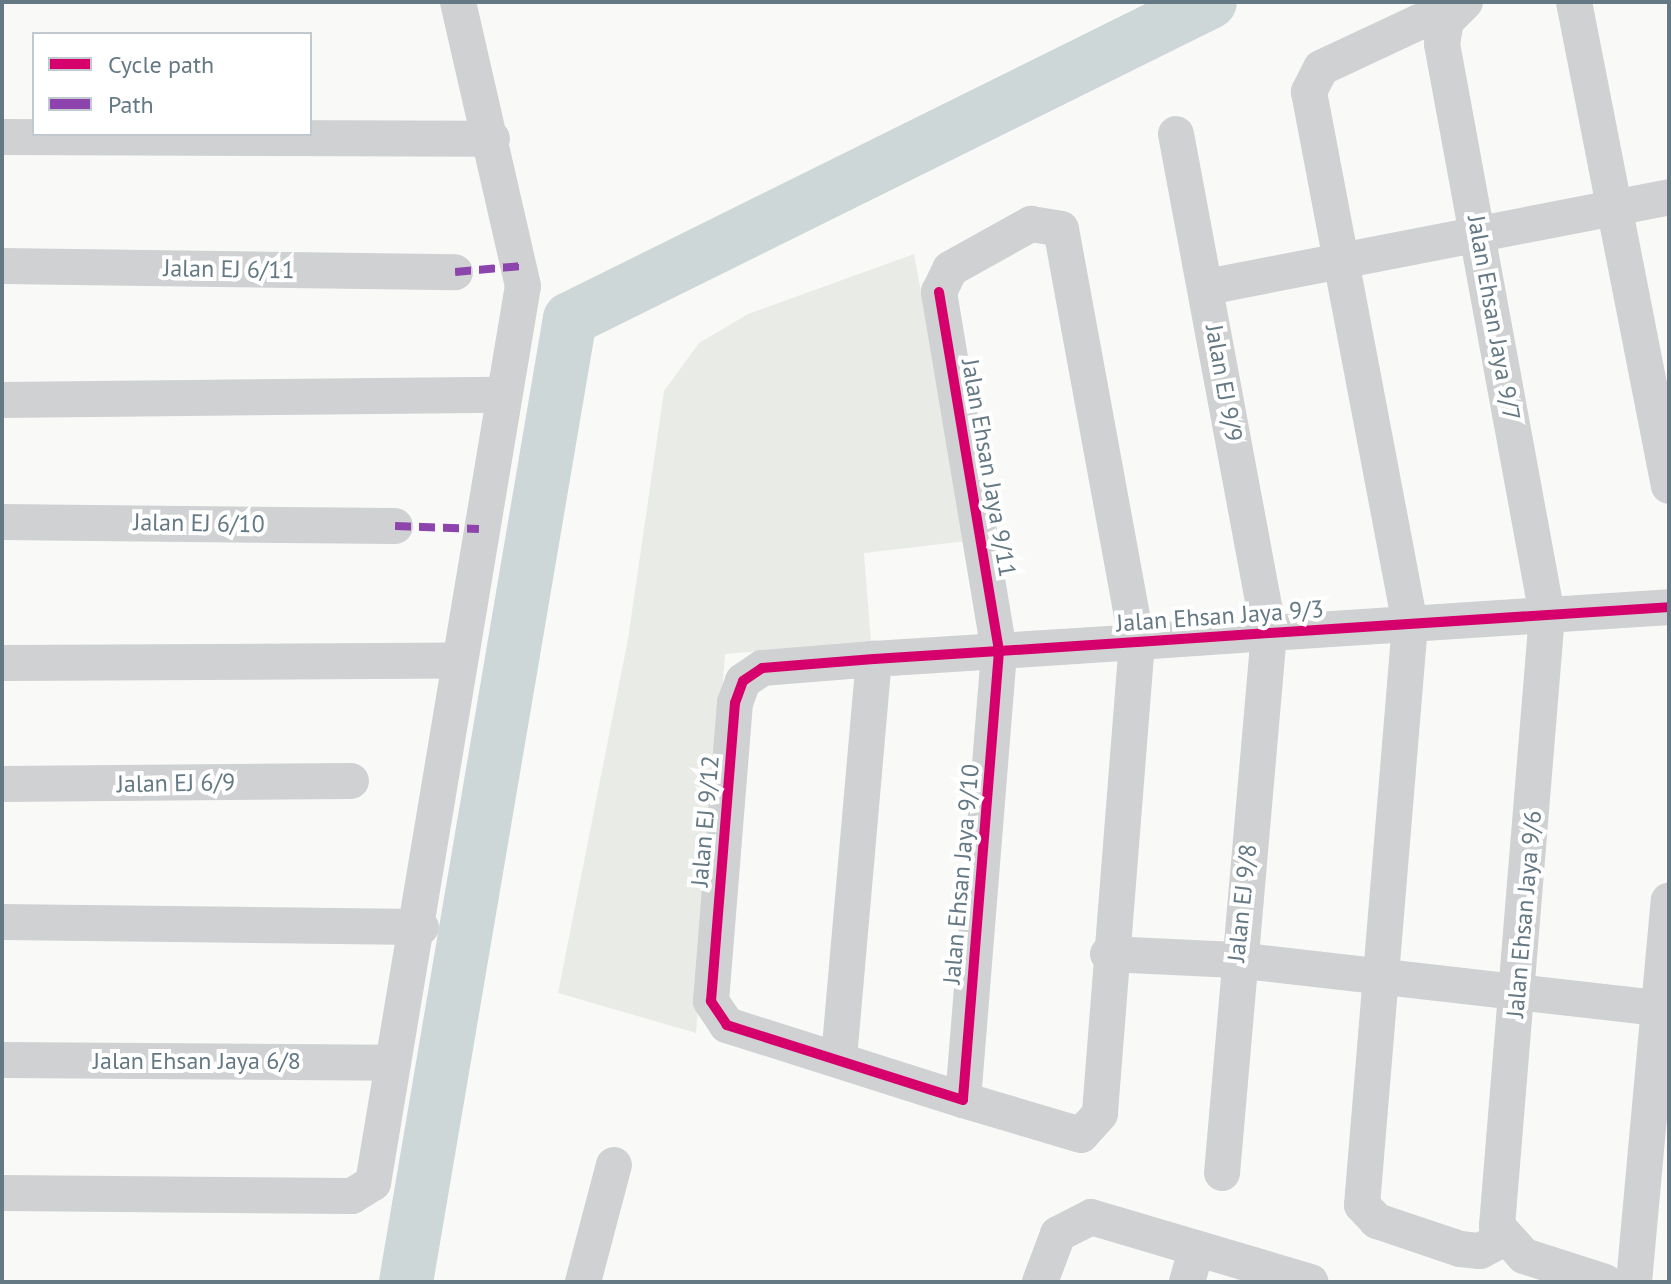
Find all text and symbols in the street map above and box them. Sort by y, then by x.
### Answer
legend [32,32,312,136]
text: Cycle path [108,49,214,80]
text: Path [108,89,154,120]
street label: Jalan Ehsan Jaya 9/7 [1462,213,1526,423]
street label: Jalan EJ 6/11 [163,253,295,285]
street label: Jalan EJ 9/9 [1200,322,1248,444]
street label: Jalan Ehsan Jaya 9/11 [956,357,1022,579]
street label: Jalan EJ 6/10 [133,507,265,539]
street label: Jalan Ehsan Jaya 9/3 [1115,594,1325,638]
street label: Jalan EJ 9/12 [685,754,725,888]
street label: Jalan Ehsan Jaya 9/10 [937,763,985,985]
street label: Jalan EJ 6/9 [117,768,235,798]
street label: Jalan Ehsan Jaya 9/6 [1501,809,1547,1019]
street label: Jalan EJ 9/8 [1221,843,1263,963]
street label: Jalan Ehsan Jaya 6/8 [93,1047,301,1075]

